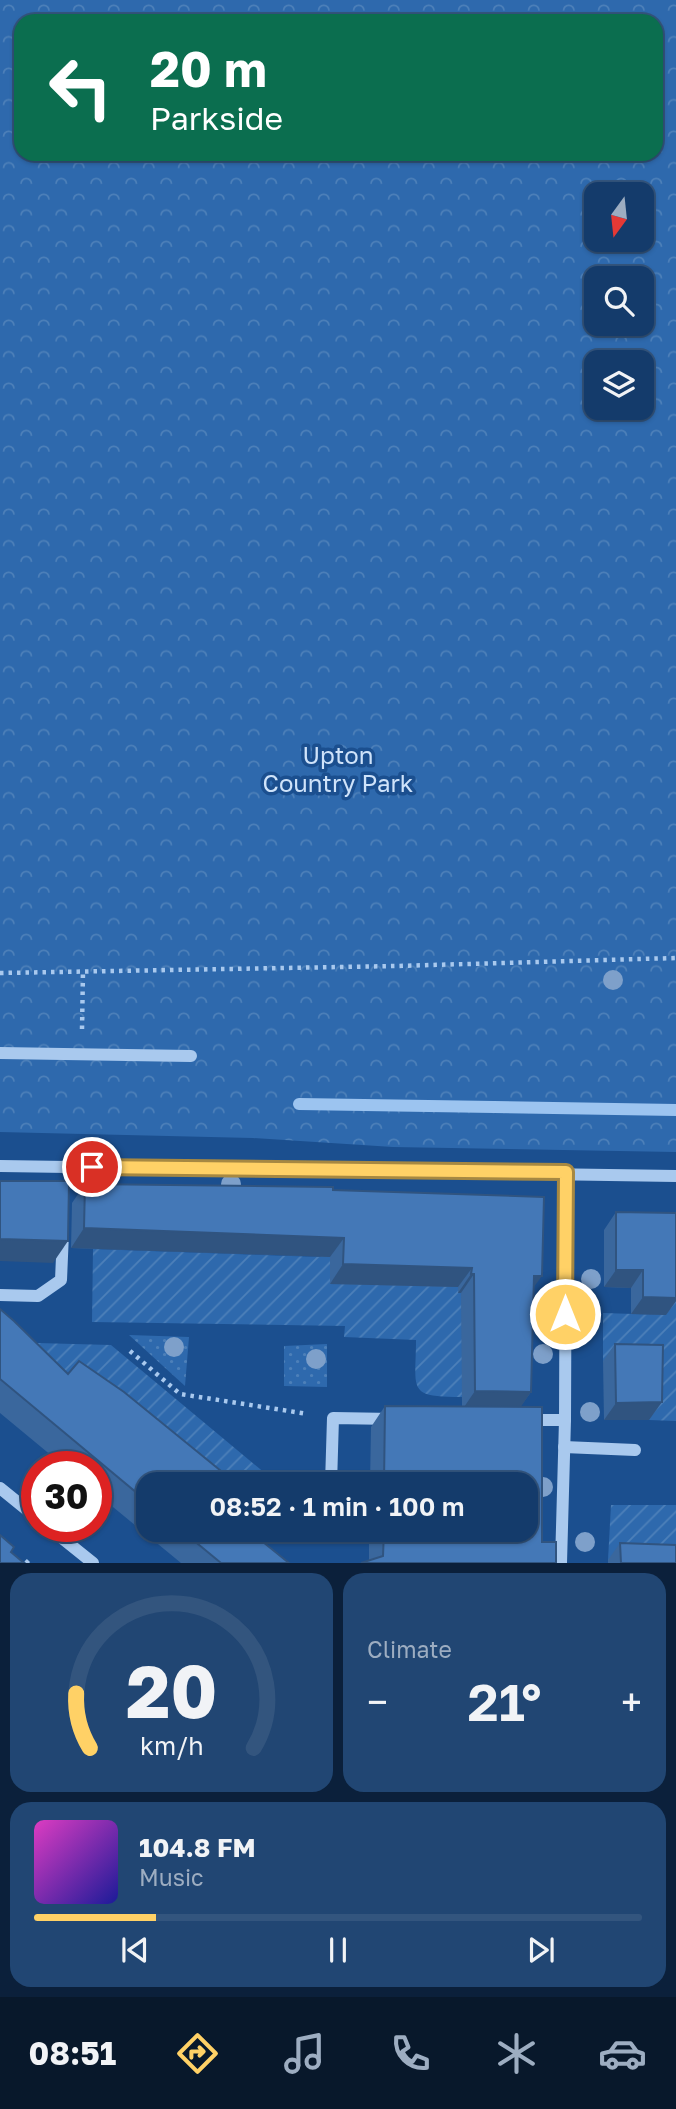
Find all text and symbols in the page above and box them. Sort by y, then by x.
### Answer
text: 20 m [150,39,267,98]
icon: left [35,42,126,133]
text: Parkside [150,99,283,137]
north arrow [584,182,654,252]
map controls [584,182,654,420]
button: search [584,266,654,336]
button: layers [584,350,654,420]
park label: Upton Country Park [263,740,413,797]
pin [62,1137,122,1197]
icon: arrive [73,1148,111,1186]
position arrow [528,1277,602,1351]
speed limit sign: 30 [21,1451,112,1542]
text: 08:52 · 1 min · 100 m [209,1491,465,1522]
text: Climate [367,1635,452,1663]
text: 20 [126,1648,217,1735]
text: 21° [468,1670,541,1732]
text: − [367,1679,388,1724]
text: + [621,1679,642,1724]
text: km/h [140,1730,203,1761]
text: 104.8 FM [139,1832,256,1863]
text: Music [139,1863,204,1891]
icon: previous [116,1931,154,1969]
icon: pause [319,1931,357,1969]
icon: next [522,1931,560,1969]
icon: directions [173,2029,222,2078]
icon: music [280,2029,329,2078]
icon: phone [386,2029,435,2078]
icon: climate [492,2029,541,2078]
icon: car [598,2029,647,2078]
text: 08:51 [29,2034,116,2072]

